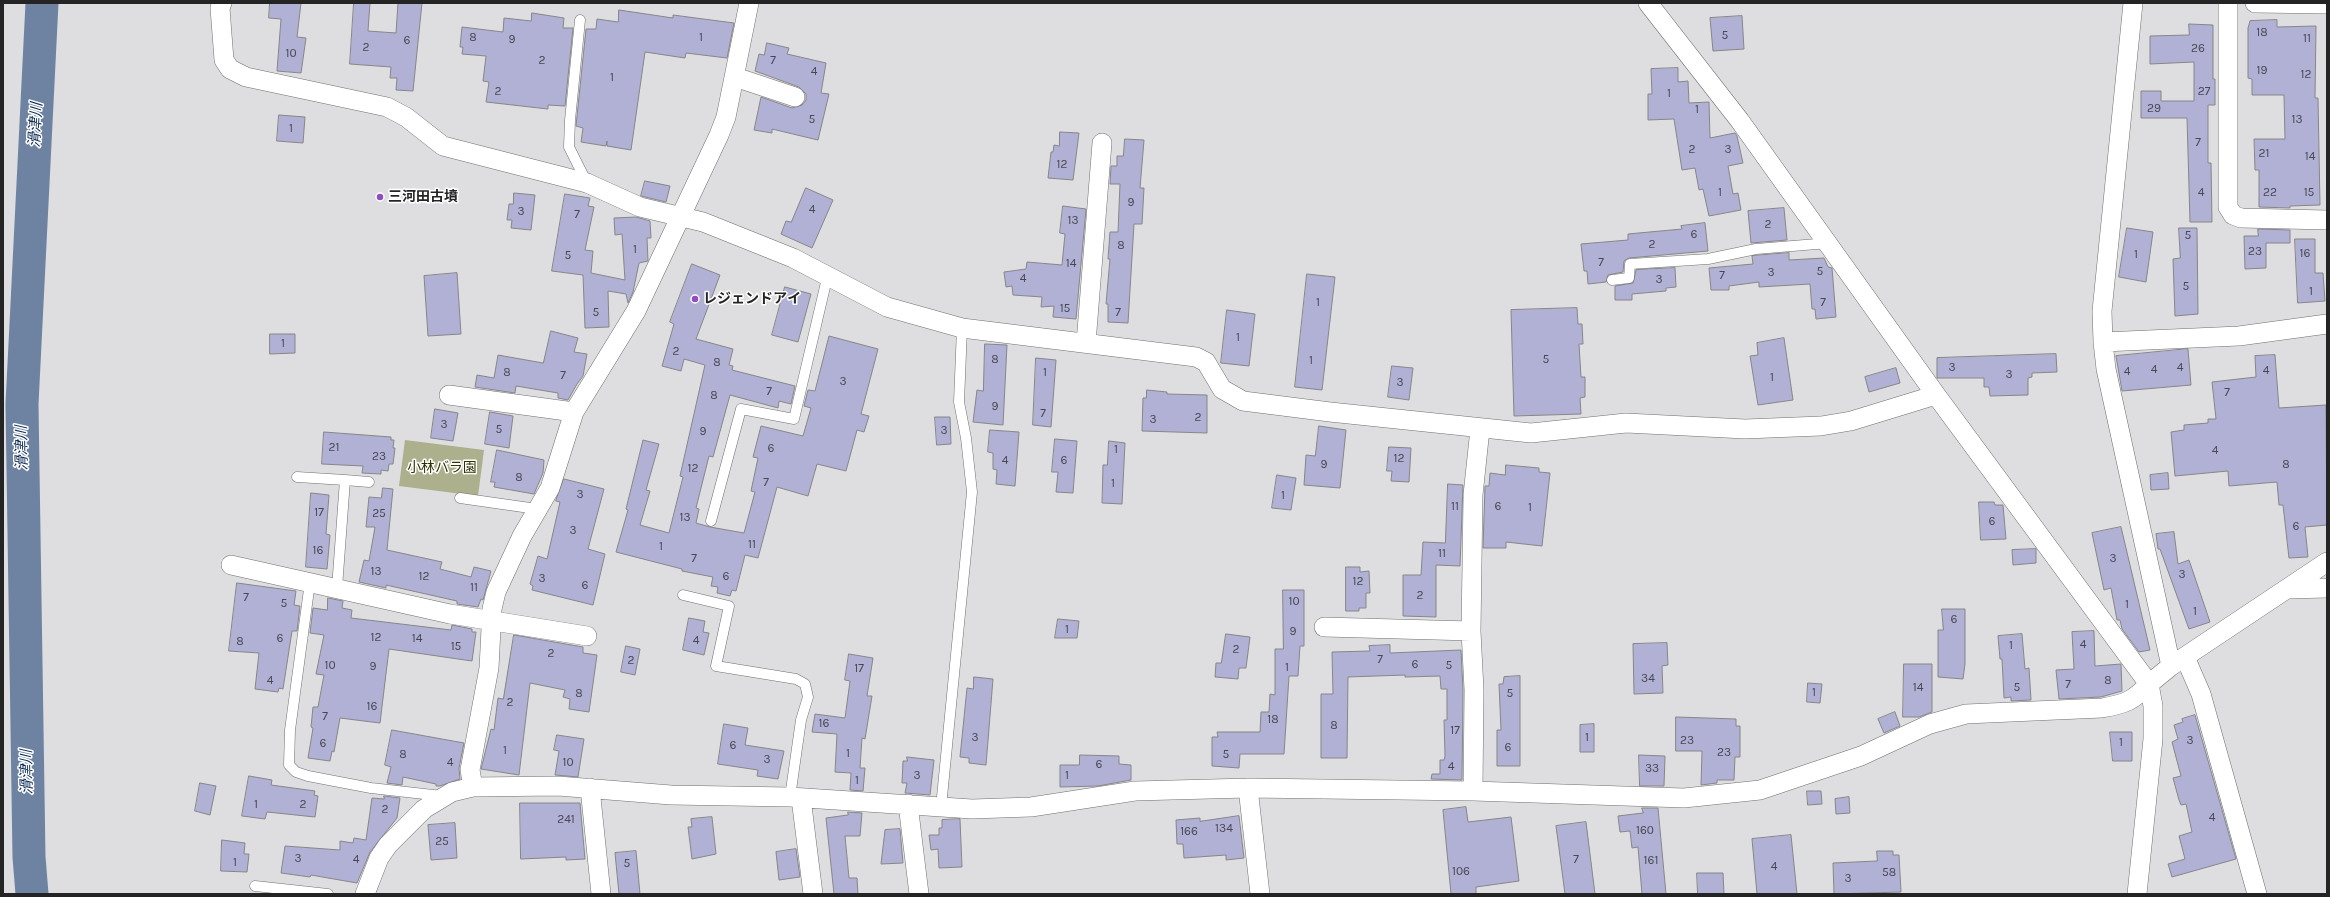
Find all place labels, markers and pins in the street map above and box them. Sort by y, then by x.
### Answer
place label: 三河田古墳 [388,189,458,205]
marker: 三河田古墳 [375,192,385,202]
place label: レジェンドアイ [703,291,801,307]
marker: レジェンドアイ [690,294,700,304]

